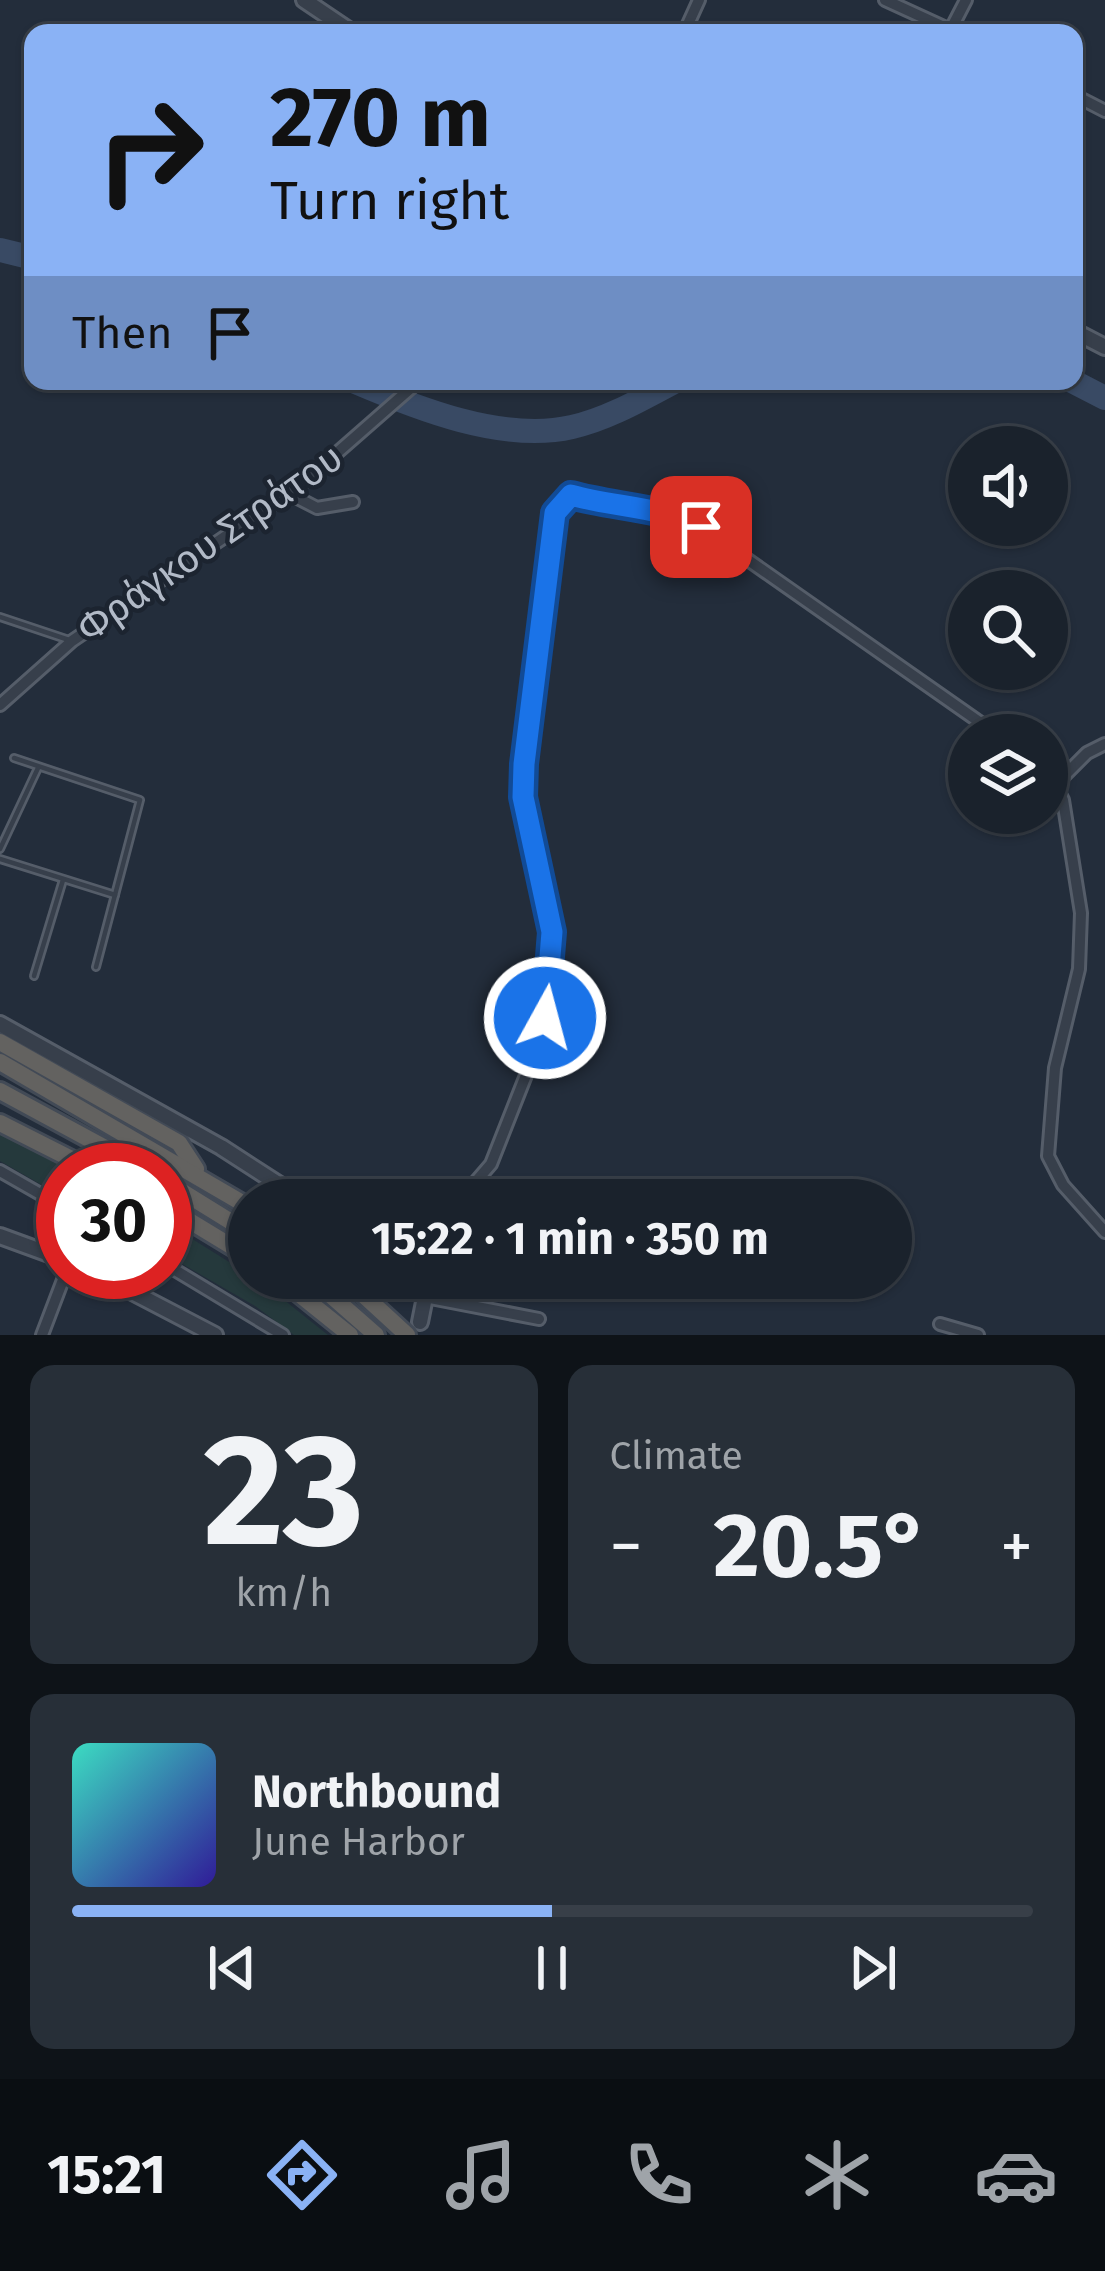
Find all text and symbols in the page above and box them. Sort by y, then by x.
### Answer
text: 270 m [270,67,491,168]
icon: right [72,72,228,228]
text: Turn right [270,169,509,233]
icon: arrive [197,300,263,366]
text: Then [72,306,173,360]
map controls [948,426,1068,834]
button: sound [948,426,1068,546]
street label: Φράγκου Στράτου [68,434,352,652]
pin [650,476,752,578]
icon: arrive [668,494,734,560]
button: search [948,570,1068,690]
button: layers [948,714,1068,834]
position arrow [482,955,608,1081]
speed limit sign: 30 [36,1143,192,1299]
text: 15:22 · 1 min · 350 m [371,1212,769,1266]
text: 23 [203,1398,364,1585]
text: Climate [610,1433,743,1479]
text: 20.5° [713,1492,929,1600]
text: − [610,1507,643,1586]
text: + [1000,1507,1033,1586]
text: km/h [235,1570,332,1616]
text: Northbound [252,1765,501,1819]
text: June Harbor [252,1819,465,1865]
icon: previous [199,1935,265,2001]
icon: pause [519,1935,585,2001]
icon: next [840,1935,906,2001]
icon: directions [260,2133,344,2217]
icon: music [439,2133,523,2217]
icon: phone [617,2133,701,2217]
icon: climate [795,2133,879,2217]
icon: car [974,2133,1058,2217]
text: 15:21 [47,2143,166,2207]

